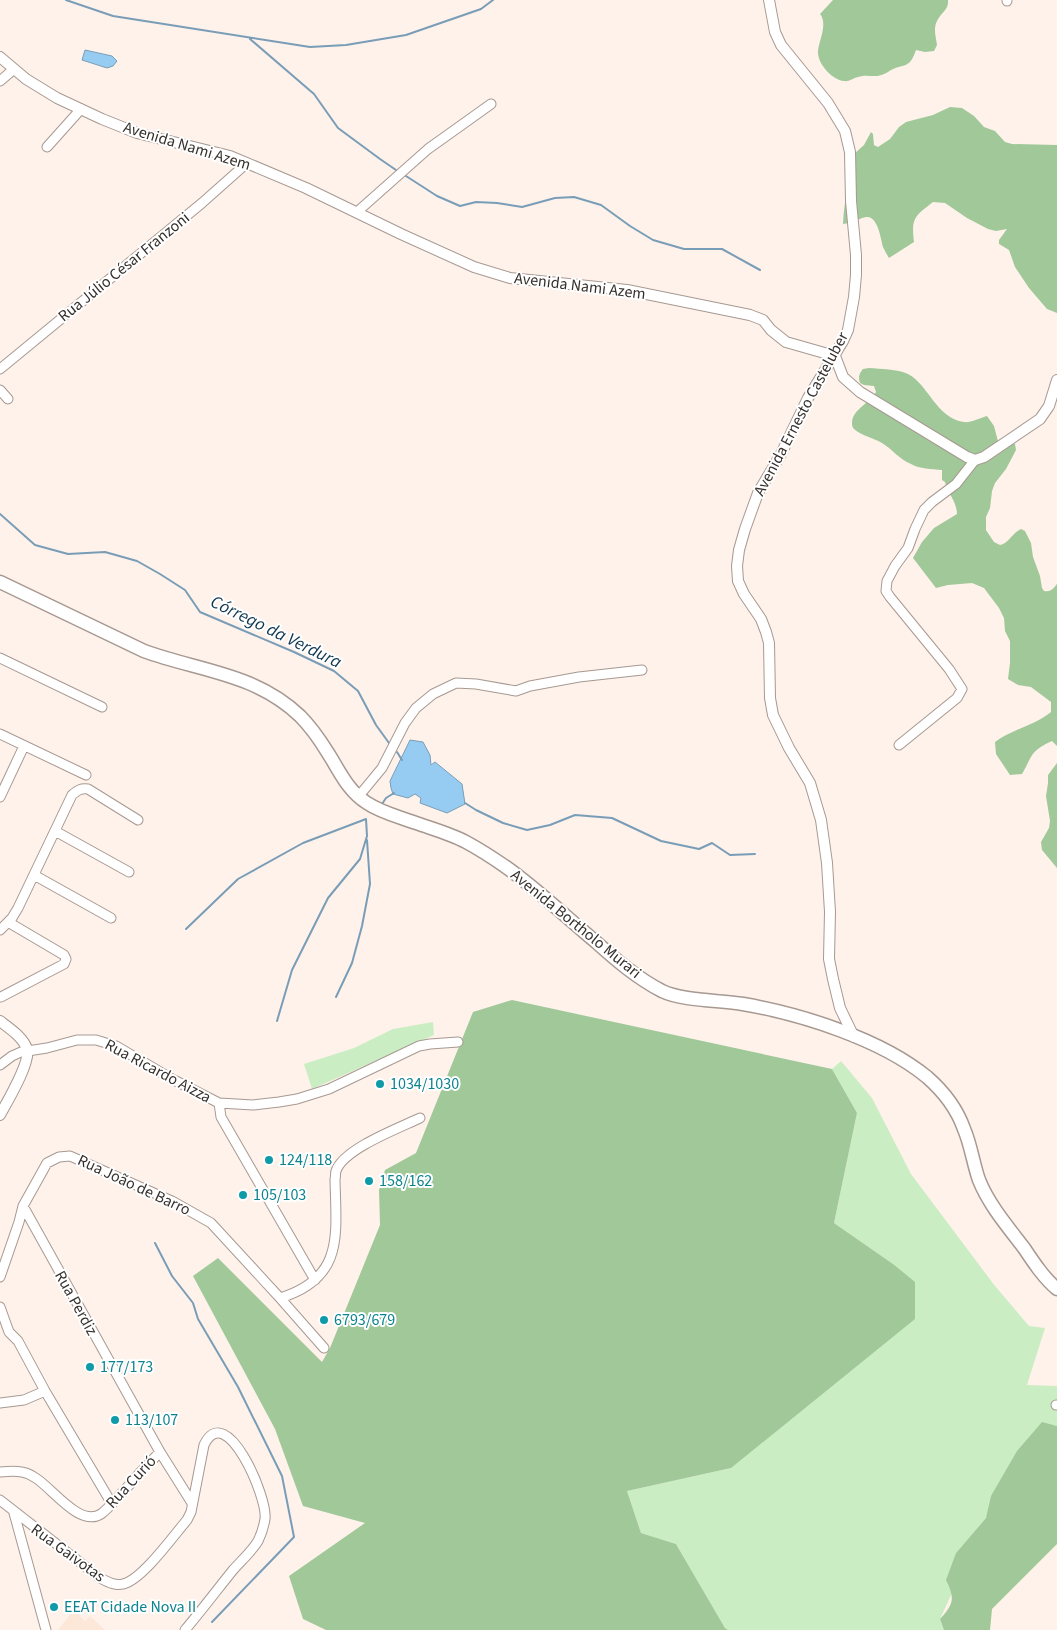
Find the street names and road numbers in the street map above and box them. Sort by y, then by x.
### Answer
street label: Avenida Nami Azem [121,116,253,176]
street label: Rua Júlio César Franzoni [54,207,194,327]
street label: Avenida Nami Azem [513,267,647,305]
street label: Avenida Ernesto Casteluber [748,328,854,500]
street label: Avenida Bortholo Murari [506,864,646,984]
street label: Rua Ricardo Aizza [101,1034,215,1108]
street label: Rua João de Barro [74,1149,194,1221]
street label: Rua Perdiz [49,1267,103,1339]
street label: Rua Curió [101,1451,161,1513]
street label: Rua Gaivotas [27,1519,110,1588]

